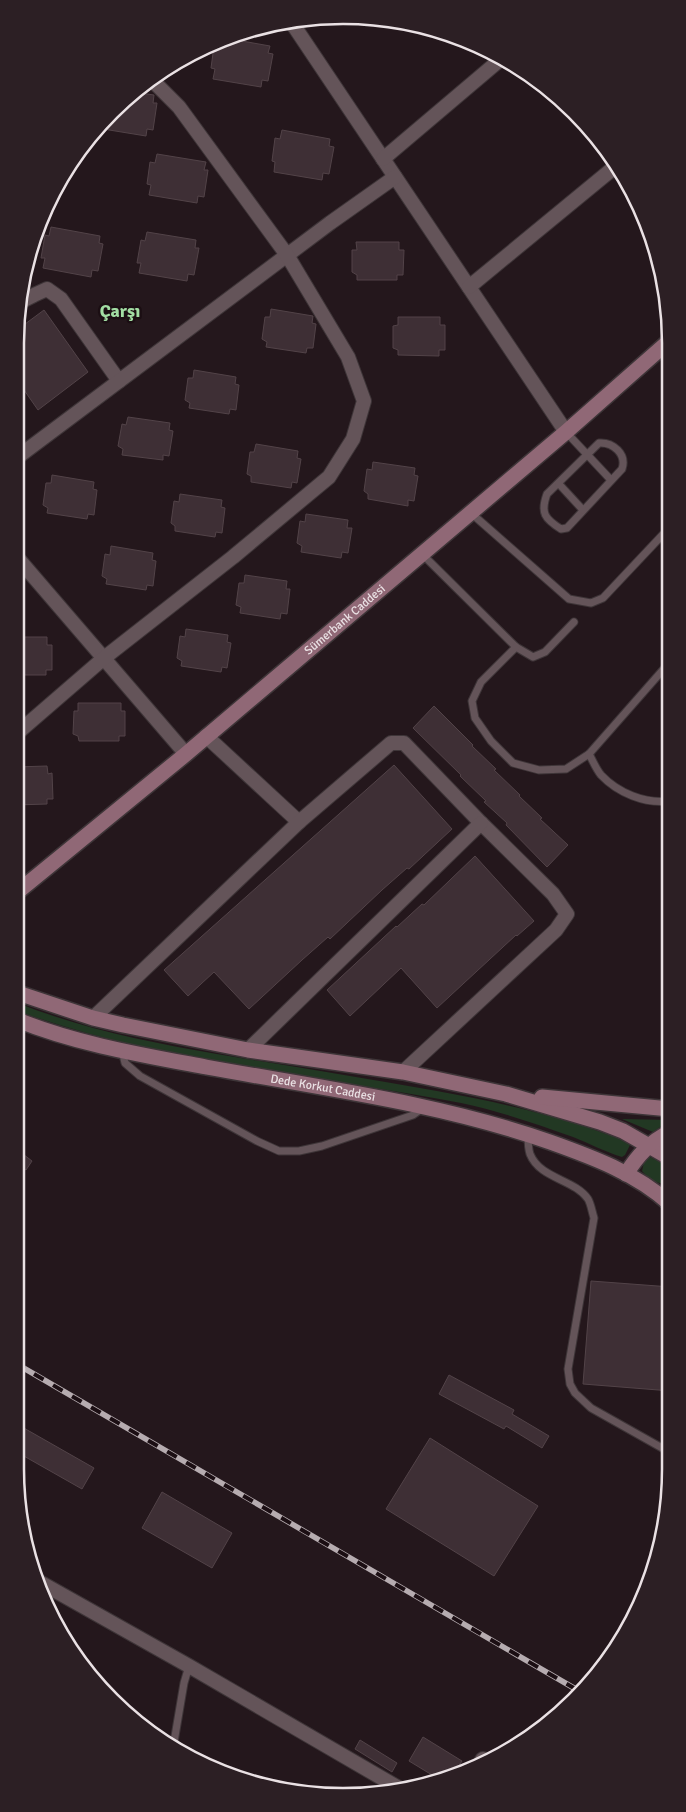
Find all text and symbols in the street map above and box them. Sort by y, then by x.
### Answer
district label: Çarşı [100,300,140,322]
street label: Sümerbank Caddesi [301,581,389,658]
street label: Dede Korkut Caddesi [269,1071,377,1105]

